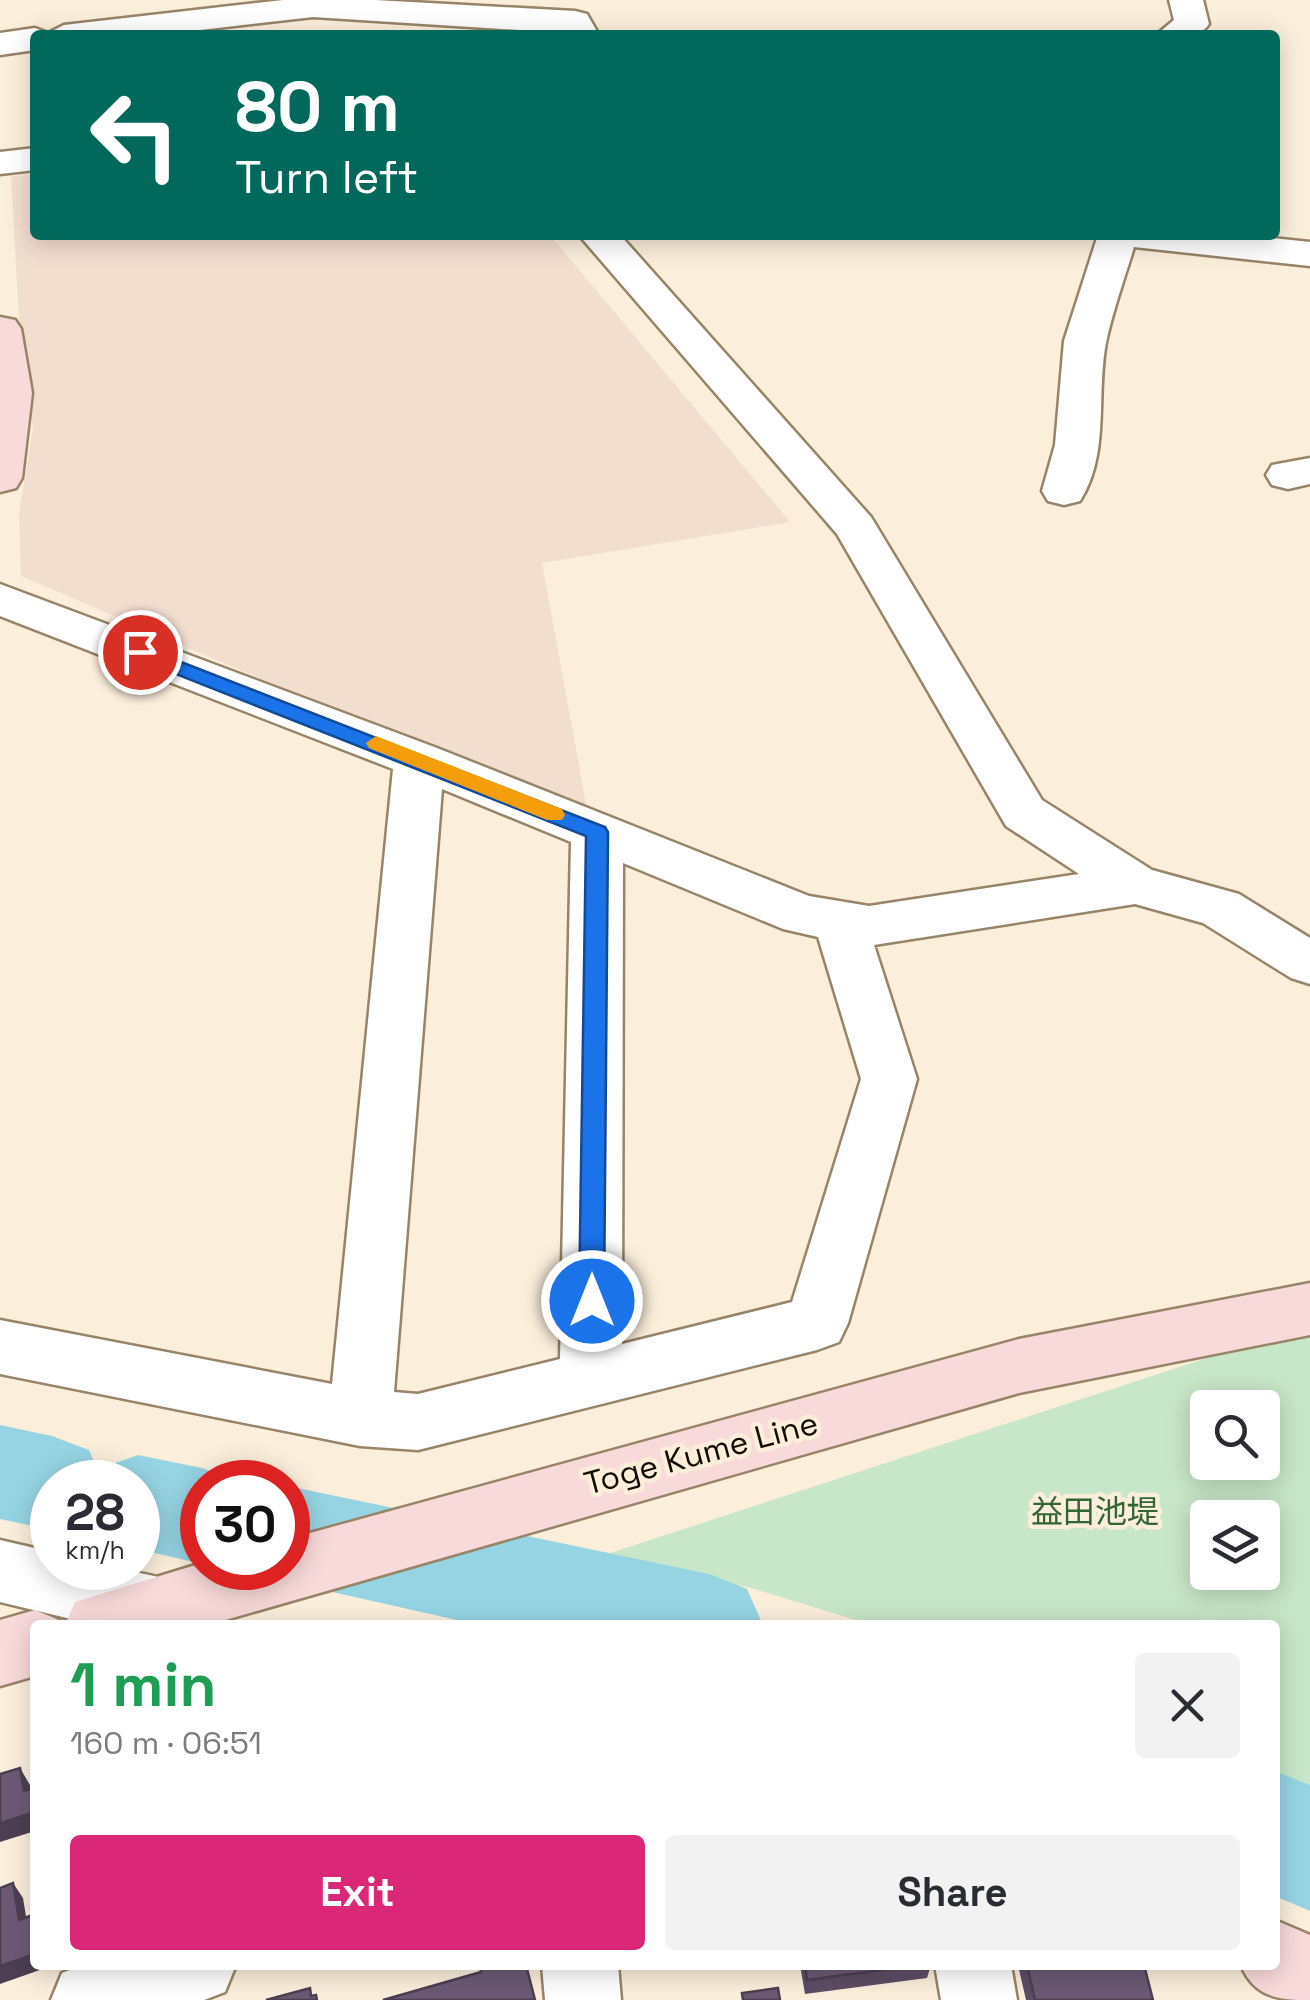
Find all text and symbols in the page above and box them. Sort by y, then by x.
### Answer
text: 80 m [235,62,400,151]
icon: left [70,70,200,200]
text: Turn left [235,149,418,206]
pin [98,610,183,695]
icon: arrive [113,625,168,680]
position arrow [540,1249,644,1353]
map controls [1190,1390,1280,1590]
button: search [1190,1390,1280,1480]
street label: Toge Kume Line [580,1403,822,1503]
speed limit sign: 30 [180,1460,310,1590]
text: 28 [65,1481,125,1545]
park label: 益田池堤 [1031,1492,1159,1532]
button: layers [1190,1500,1280,1590]
text: km/h [65,1534,125,1566]
text: 1 min [70,1647,217,1724]
button: close [1135,1653,1240,1758]
text: 160 m · 06:51 [70,1723,262,1763]
button: Exit [70,1835,645,1950]
button: Share [665,1835,1240,1950]

